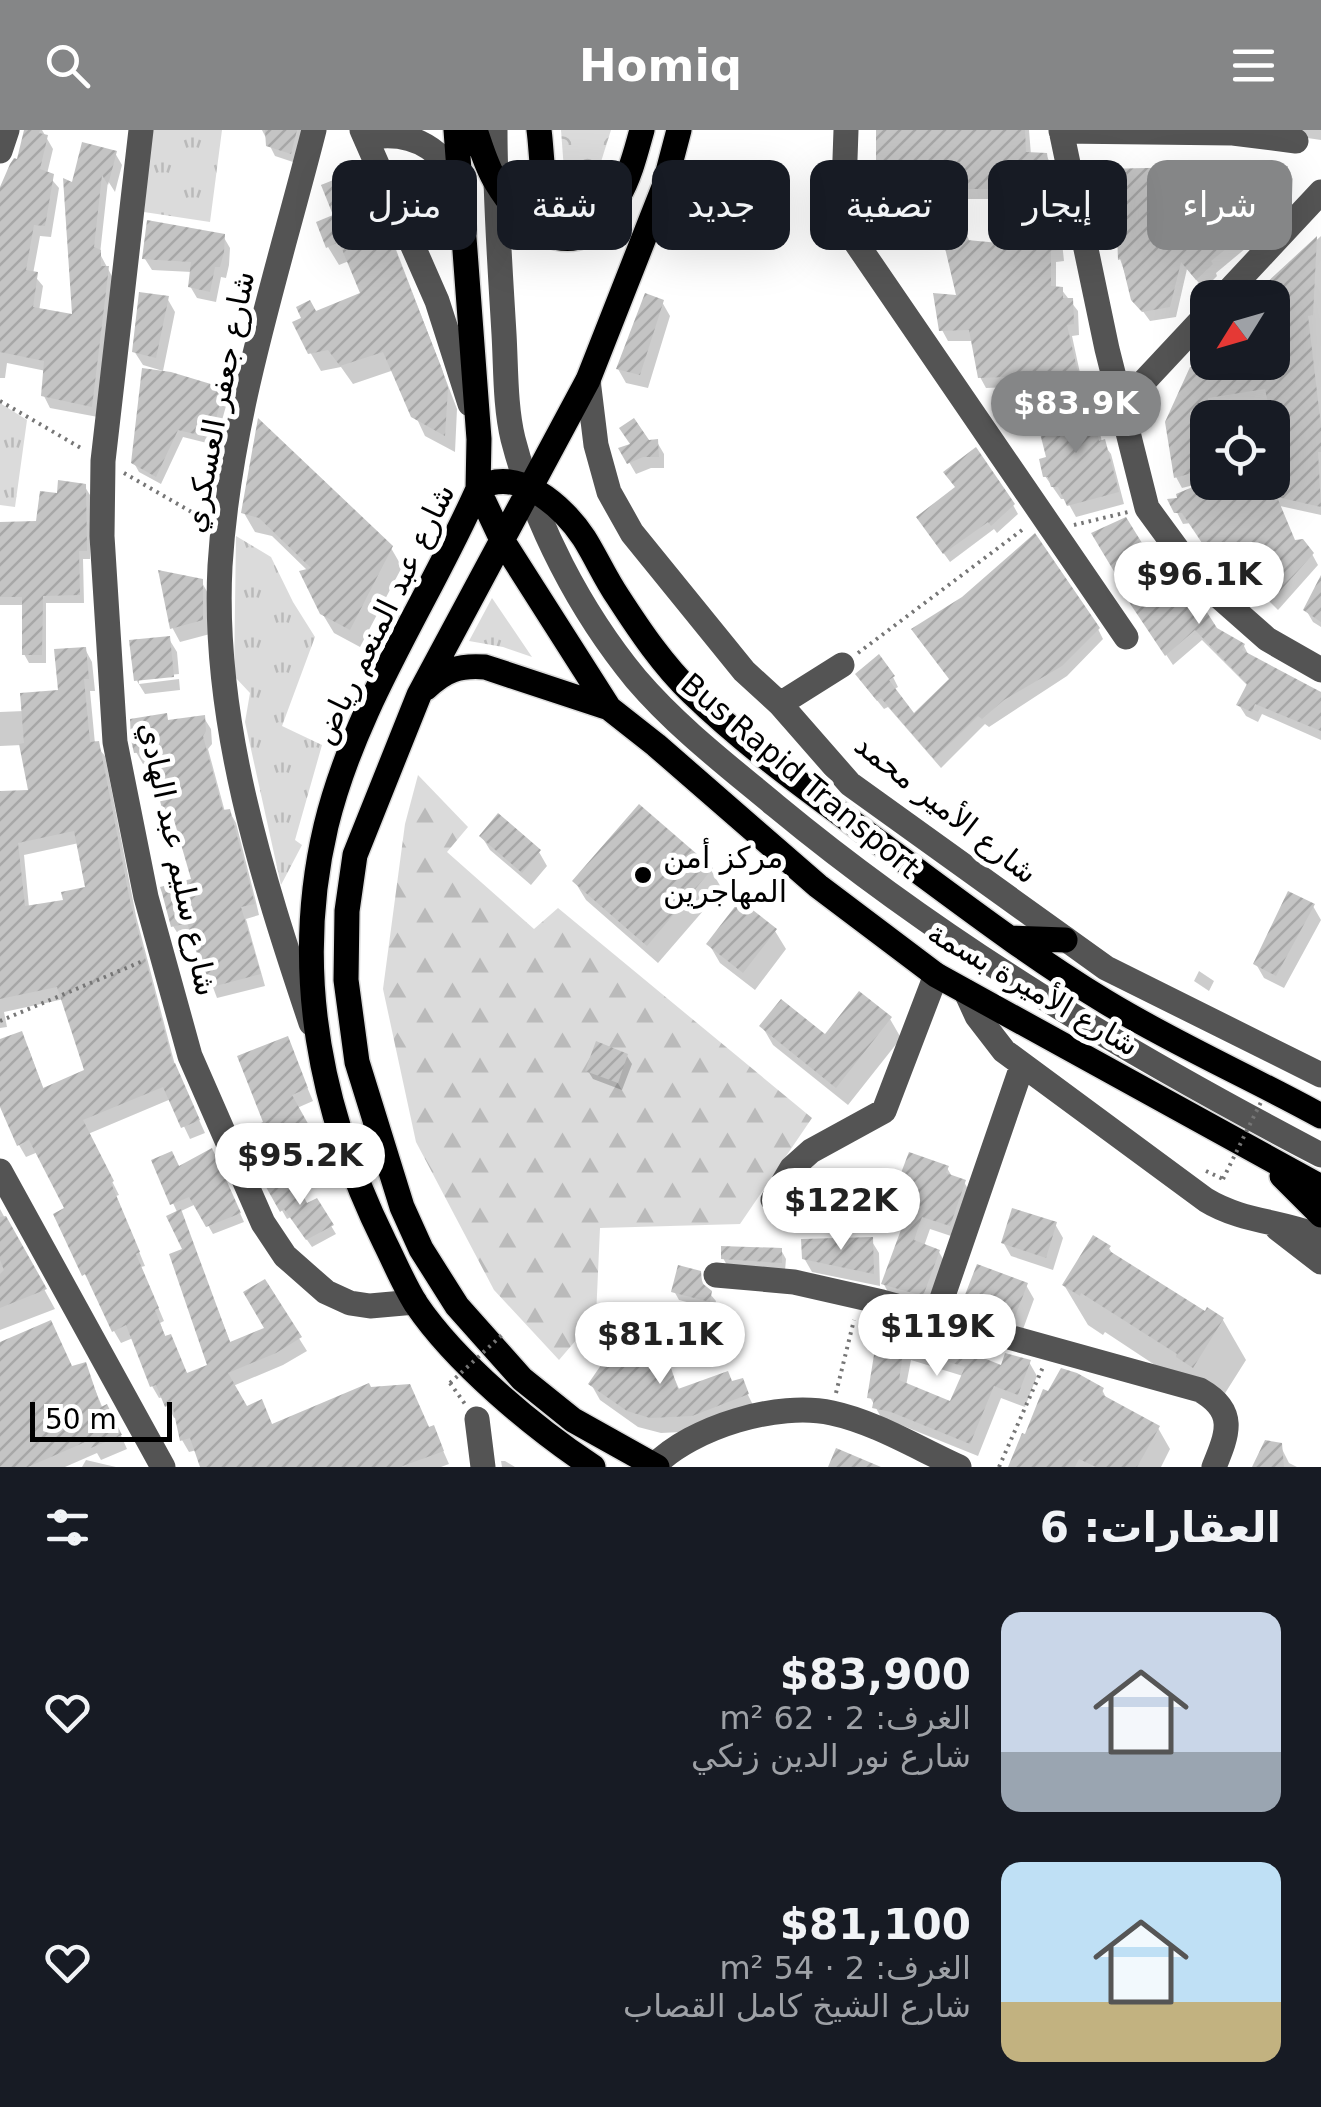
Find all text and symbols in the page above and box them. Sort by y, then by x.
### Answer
icon: search [40,38,95,93]
icon: menu [1226,38,1281,93]
text: Homiq [579,39,742,92]
chip: منزل [332,160,477,250]
chip: شقة [497,160,632,250]
chip: جديد [652,160,790,250]
chip: تصفية [810,160,968,250]
chip: إيجار [988,160,1127,250]
chip: شراء [1147,160,1292,250]
street label: شارع جعفر العسكري [176,268,261,536]
north arrow [1190,280,1290,380]
map controls [1190,280,1290,500]
pin: $83.9K [995,371,1157,456]
text: $83.9K [1013,384,1139,422]
button: locate [1190,400,1290,500]
street label: شارع عبد المنعم رياض [305,478,463,750]
pin: $96.1K [1118,542,1280,627]
text: $96.1K [1136,555,1262,593]
street label: Bus Rapid Transport [674,666,927,886]
street label: شارع سليم عبد الهادي [131,719,225,999]
street label: شارع الأمير محمد [848,725,1046,891]
place label: مركز أمن المهاجرين [663,837,787,910]
marker: مركز أمن المهاجرين [632,864,654,886]
street label: شارع الأميرة بسمة [922,912,1146,1063]
pin: $95.2K [219,1123,381,1208]
text: $95.2K [237,1136,363,1174]
pin: $122K [771,1168,911,1253]
text: $122K [784,1181,898,1219]
pin: $119K [867,1294,1007,1379]
pin: $81.1K [579,1302,741,1387]
text: $119K [880,1307,994,1345]
text: $81.1K [597,1315,723,1353]
scale bar [30,1397,172,1442]
text: 50 m [45,1403,117,1436]
icon: filters [40,1500,95,1555]
text: العقارات: 6 [1040,1503,1281,1552]
text: $83,900 [780,1650,971,1699]
icon: home [1081,1652,1201,1772]
icon: heart [40,1685,95,1740]
text: الغرف: 2 · 62 m² [719,1699,971,1737]
text: شارع نور الدين زنكي [691,1737,971,1775]
text: $81,100 [780,1900,971,1949]
icon: home [1081,1902,1201,2022]
icon: heart [40,1935,95,1990]
text: الغرف: 2 · 54 m² [719,1949,971,1987]
text: شارع الشيخ كامل القصاب [623,1987,971,2025]

